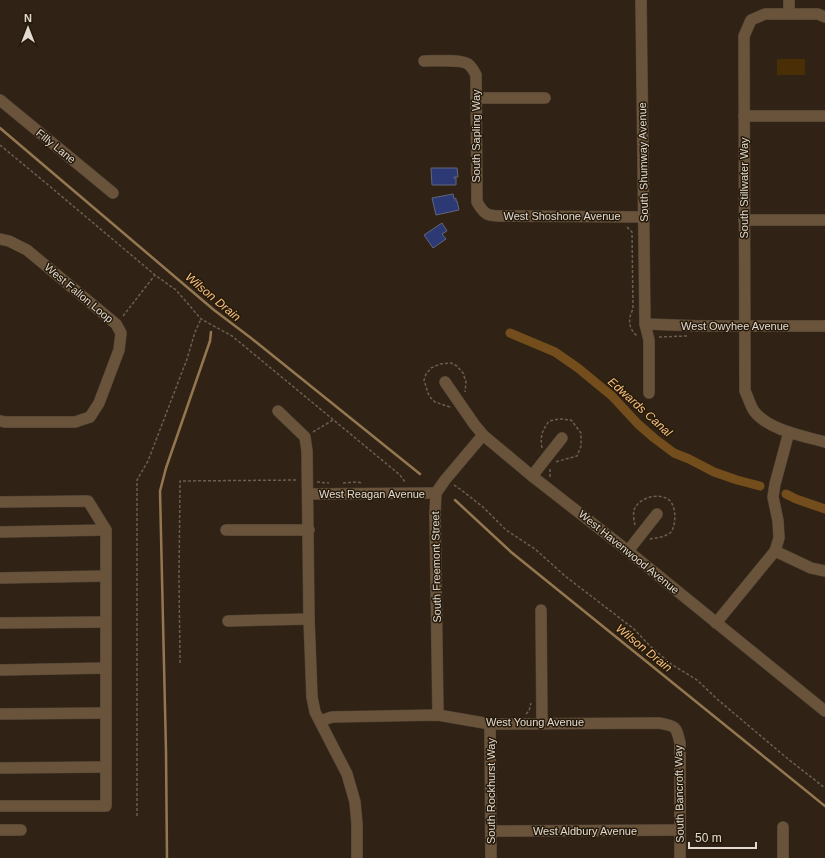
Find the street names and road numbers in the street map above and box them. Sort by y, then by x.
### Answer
street label: South Sapling Way [470,89,482,183]
street label: South Shumway Avenue [636,102,650,222]
street label: Filly Lane [34,127,78,165]
street label: South Stillwater Way [738,137,750,239]
street label: West Shoshone Avenue [503,210,621,222]
street label: West Fallon Loop [42,261,116,325]
street label: West Owyhee Avenue [681,320,789,332]
street label: West Reagan Avenue [319,488,425,500]
street label: West Havenwood Avenue [576,508,682,596]
street label: South Freemont Street [429,511,443,623]
street label: West Young Avenue [486,716,584,728]
street label: South Rockhurst Way [485,738,497,844]
street label: South Bancroft Way [672,745,686,843]
street label: West Aldbury Avenue [533,825,637,837]

